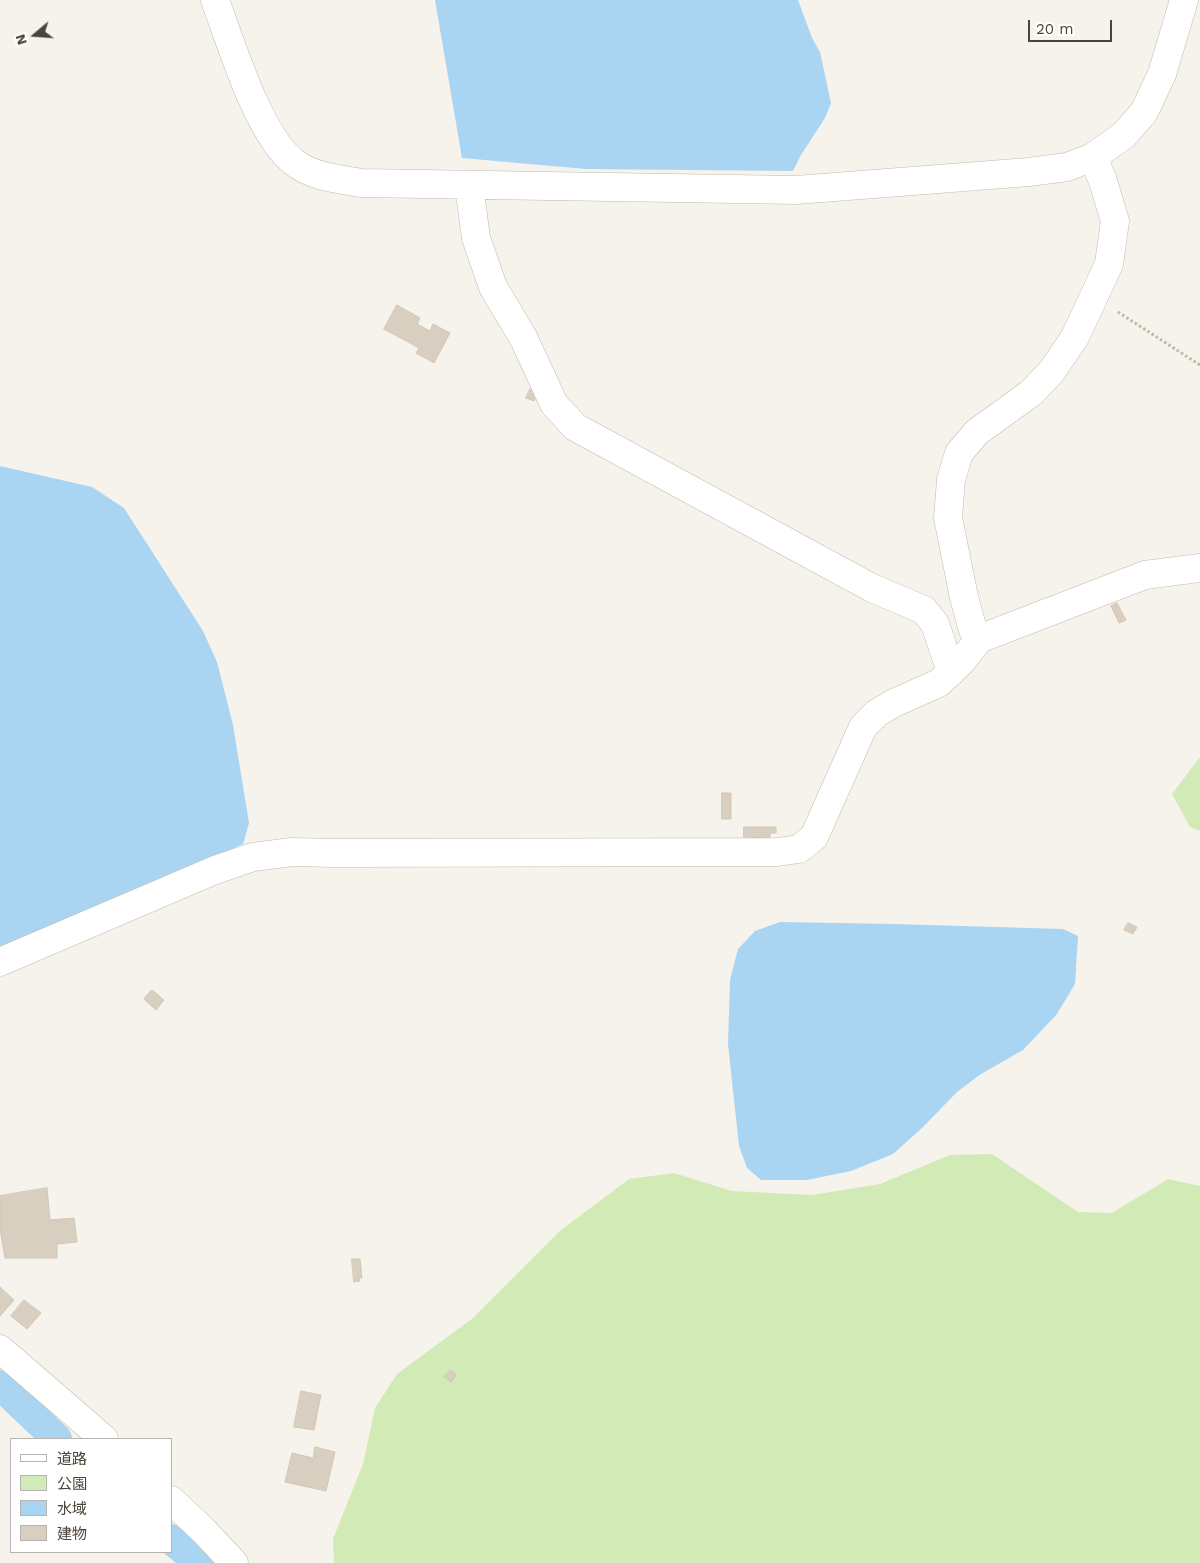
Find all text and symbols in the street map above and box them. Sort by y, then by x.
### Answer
north arrow [10,10,60,60]
scale bar [1030,10,1114,42]
text: 20 m [1036,20,1074,38]
text: N [12,32,30,47]
legend [10,1438,172,1553]
text: 道路 [57,1450,87,1468]
text: 公園 [57,1475,87,1493]
text: 水域 [57,1500,87,1518]
text: 建物 [57,1525,87,1543]

